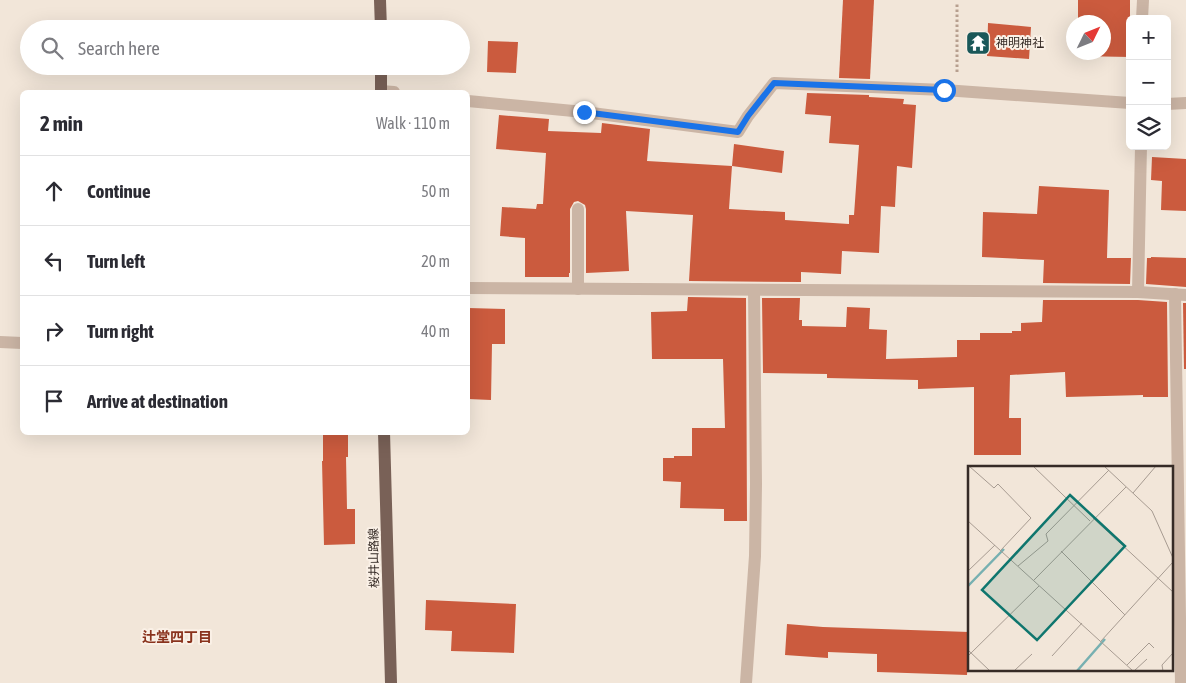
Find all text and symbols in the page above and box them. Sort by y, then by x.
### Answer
north arrow [1066,15,1111,60]
map controls [1126,15,1171,150]
button: + [1126,15,1171,60]
search box [20,20,470,75]
temple icon: 神明神社 [965,30,991,56]
icon: search [38,34,66,62]
place label: 神明神社 [996,36,1044,50]
text: Search here [78,37,160,59]
button: − [1126,60,1171,105]
route start [933,79,956,102]
route end [573,101,596,124]
button: layers [1126,105,1171,150]
text: 2 min [40,111,83,135]
text: Walk · 110 m [376,114,450,132]
icon: ahead [40,177,68,205]
text: Continue [87,180,151,202]
text: 50 m [421,182,450,200]
icon: left [40,247,68,275]
text: Turn left [87,250,145,272]
text: 20 m [421,252,450,270]
icon: right [40,317,68,345]
text: Turn right [87,320,154,342]
text: 40 m [421,322,450,340]
icon: arrive [40,387,68,415]
text: Arrive at destination [87,390,228,412]
inset map [968,466,1174,670]
street label: 桜井山路線 [366,528,382,588]
district label: 辻堂四丁目 [142,629,212,645]

